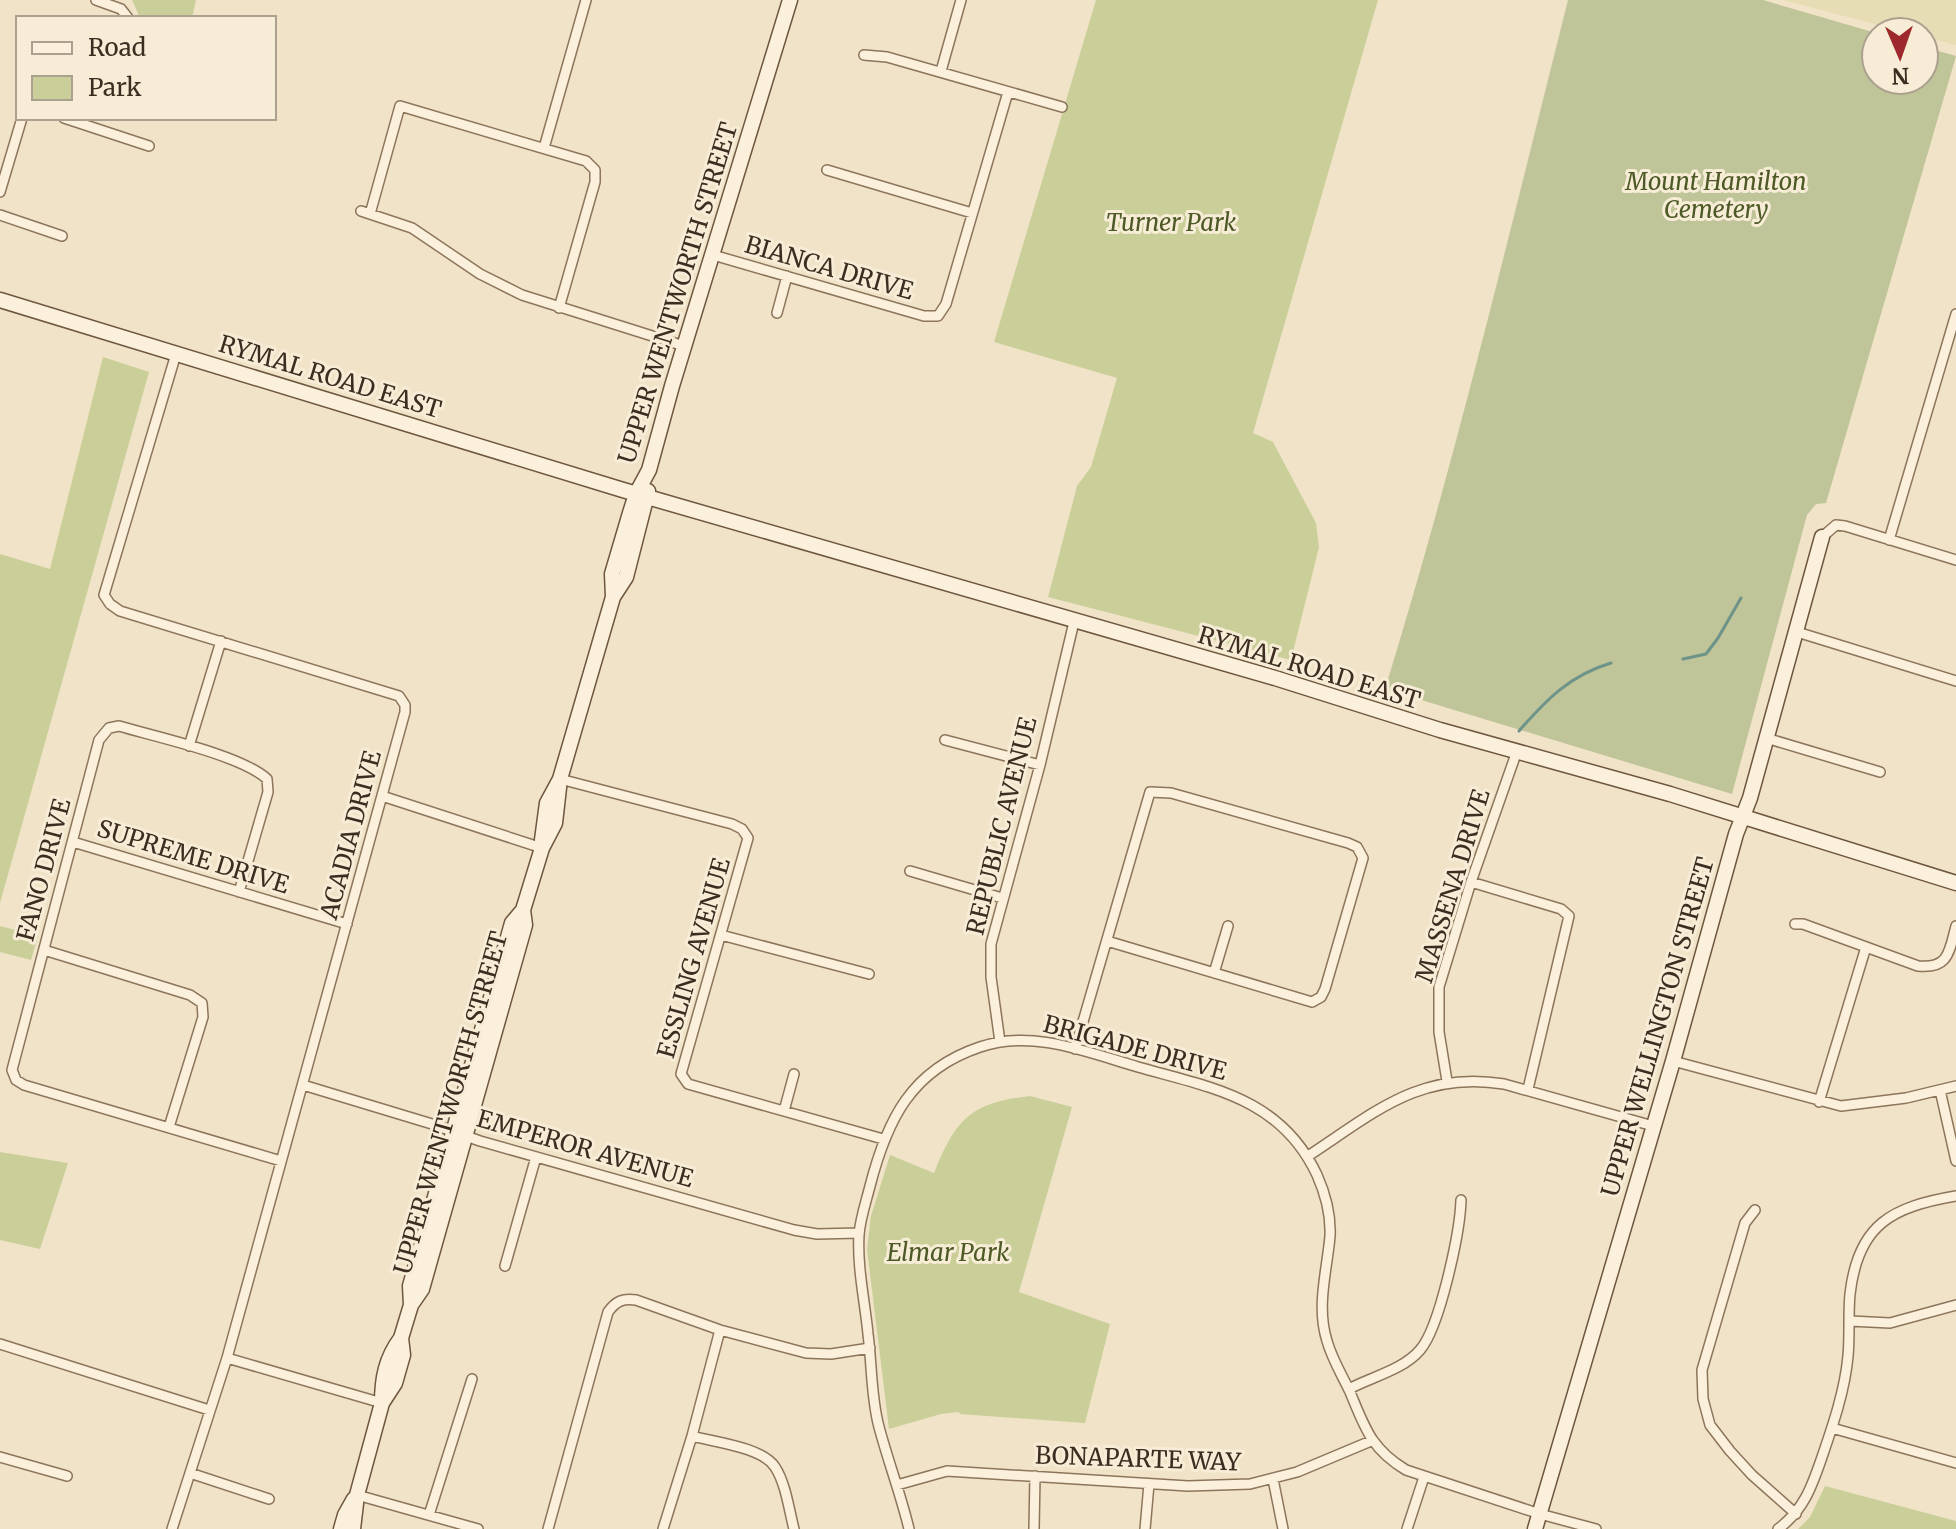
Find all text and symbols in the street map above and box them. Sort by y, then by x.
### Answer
legend [16,16,276,120]
north arrow [1860,16,1940,96]
text: Road [88,32,146,63]
text: N [1891,62,1910,90]
text: Park [88,72,142,103]
street label: UPPER WENTWORTH STREET [611,118,744,467]
park label: Mount Hamilton Cemetery [1625,166,1806,225]
park label: Turner Park [1106,207,1236,238]
street label: BIANCA DRIVE [741,229,918,307]
street label: RYMAL ROAD EAST [215,328,445,425]
street label: RYMAL ROAD EAST [1194,619,1424,716]
street label: REPUBLIC AVENUE [959,713,1044,938]
street label: ACADIA DRIVE [313,746,388,924]
street label: MASSENA DRIVE [1408,785,1497,986]
street label: FANO DRIVE [10,794,78,945]
street label: SUPREME DRIVE [93,813,294,901]
street label: ESSLING AVENUE [650,853,737,1062]
street label: UPPER WELLINGTON STREET [1594,853,1721,1200]
street label: UPPER WENTWORTH STREET [387,928,514,1278]
street label: BRIGADE DRIVE [1040,1008,1231,1087]
street label: EMPEROR AVENUE [473,1103,698,1194]
park label: Elmar Park [887,1237,1009,1268]
street label: BONAPARTE WAY [1035,1439,1242,1478]

